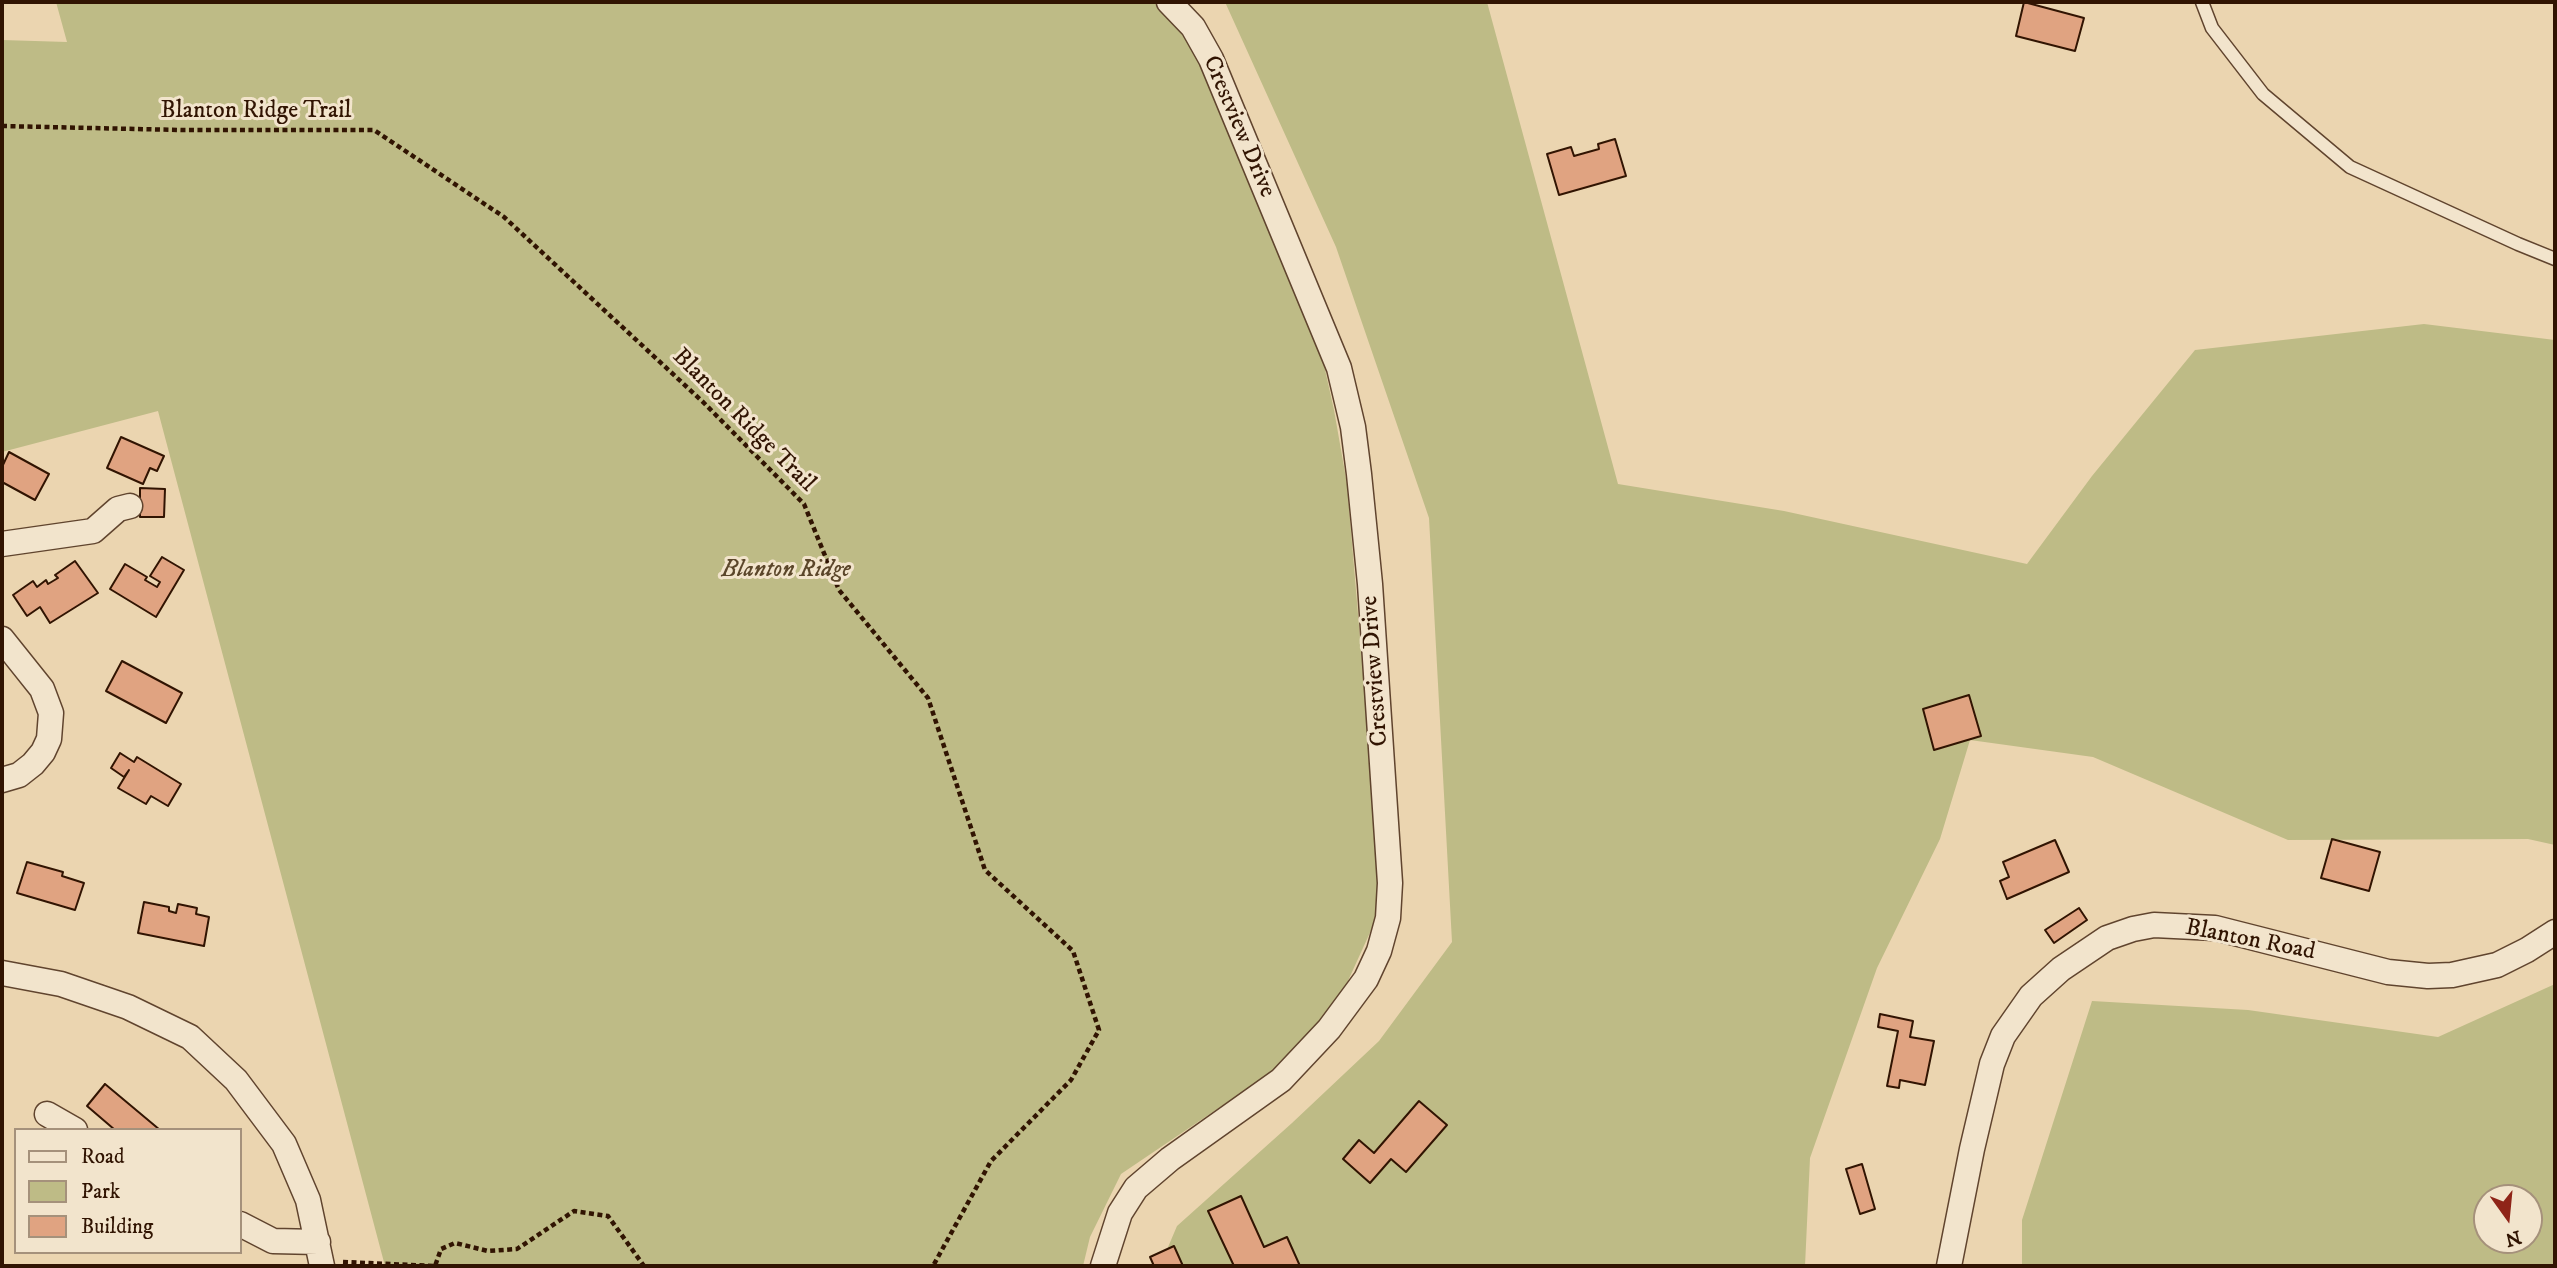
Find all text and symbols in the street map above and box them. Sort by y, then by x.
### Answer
street label: Crestview Drive [1195,52,1281,202]
street label: Blanton Ridge Trail [160,98,352,126]
street label: Blanton Ridge Trail [665,343,821,499]
park label: Blanton Ridge [721,557,851,585]
street label: Crestview Drive [1356,595,1396,747]
street label: Blanton Road [2183,914,2317,968]
legend [14,1128,242,1254]
text: Road [81,1144,125,1170]
text: Park [81,1179,120,1205]
north arrow [2473,1184,2543,1254]
text: Building [81,1214,153,1240]
text: N [2503,1225,2524,1251]

